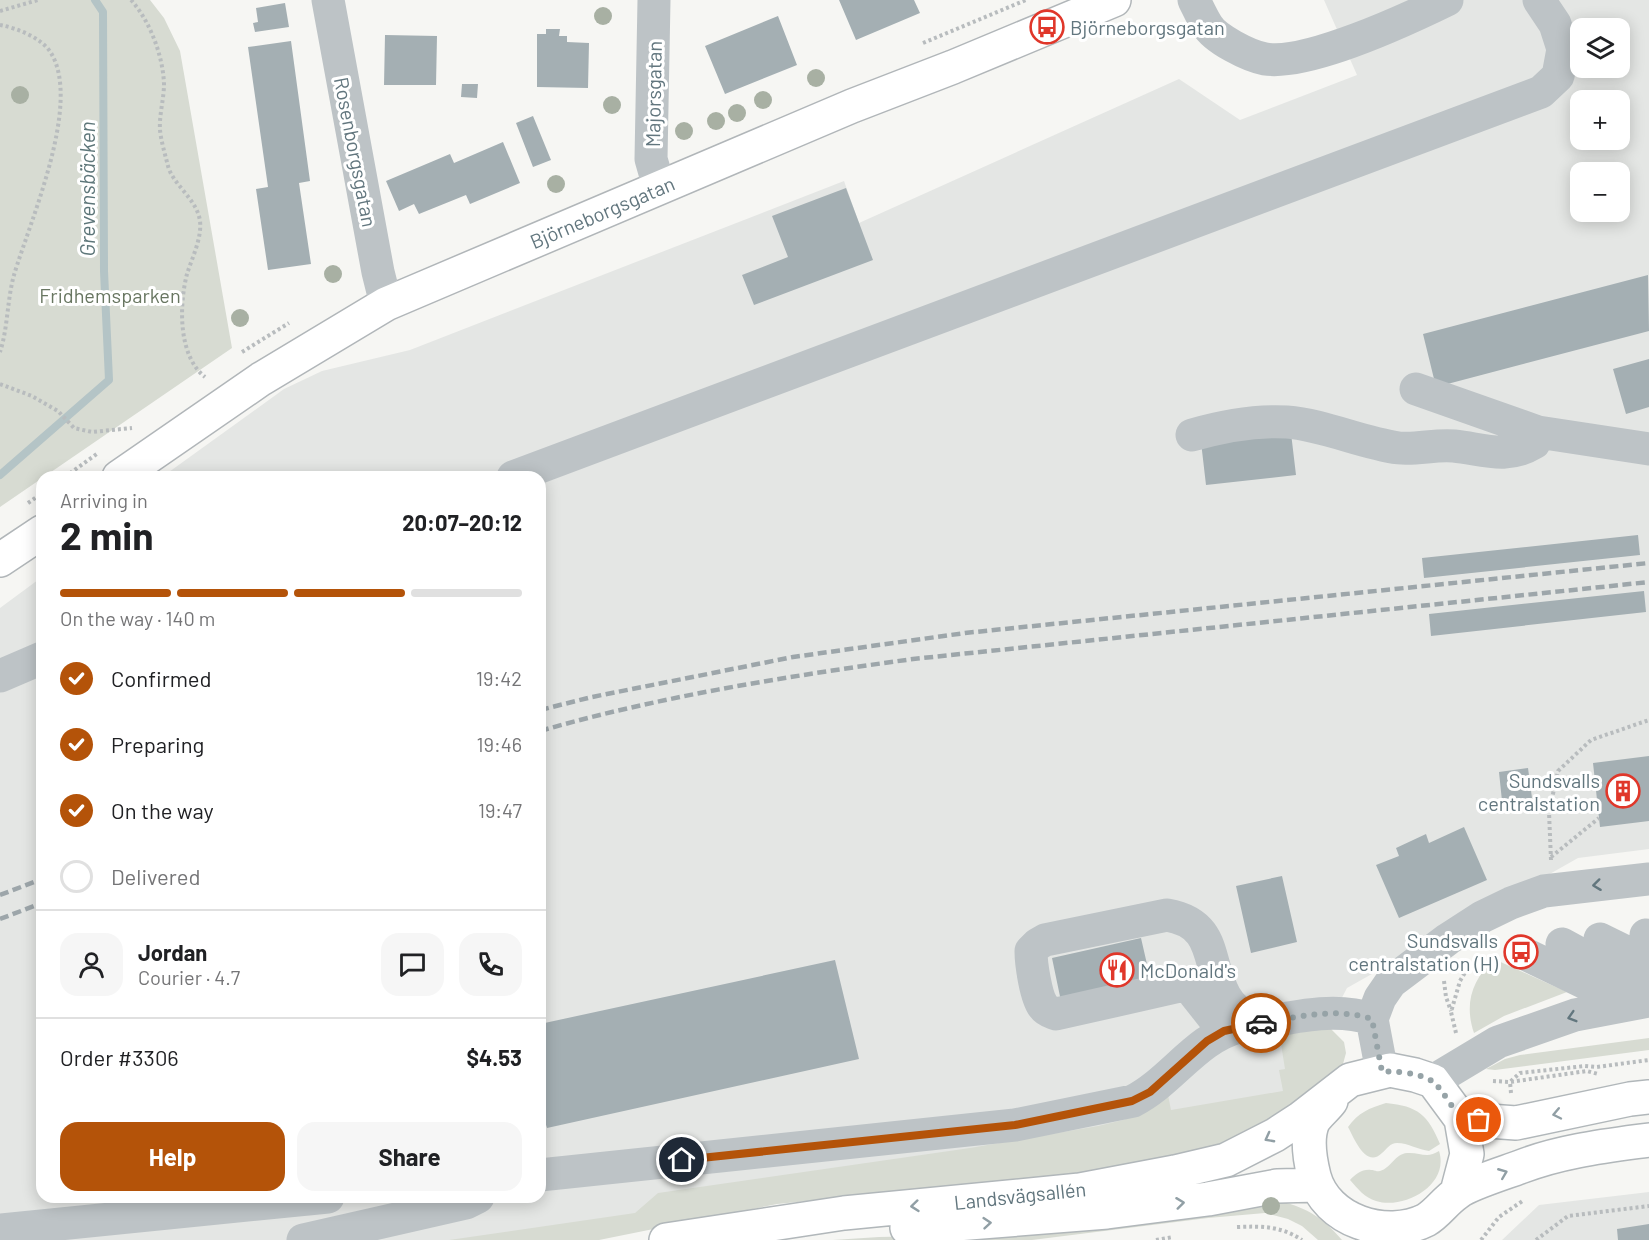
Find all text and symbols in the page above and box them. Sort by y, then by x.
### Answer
bus stop icon: Björneborgsgatan [1029,9,1065,45]
place label: Björneborgsgatan [1070,15,1225,39]
map controls [1570,18,1630,222]
button: layers [1570,18,1630,78]
street label: Majorsgatan [640,41,666,147]
street label: Rosenborgsgatan [330,75,382,229]
button: + [1570,90,1630,150]
water label: Grevensbäcken [74,122,99,256]
button: − [1570,162,1630,222]
street label: Björneborgsgatan [526,171,678,253]
park label: Fridhemsparken [39,283,181,307]
text: Arriving in [60,488,148,512]
text: 20:07–20:12 [402,509,522,535]
text: 2 min [60,511,153,558]
text: On the way · 140 m [60,606,215,630]
icon: check [60,662,93,695]
text: Confirmed [111,665,211,691]
text: 19:42 [476,666,522,690]
icon: check [60,728,93,761]
text: Preparing [111,731,204,757]
text: 19:46 [476,732,522,756]
place label: Sundsvalls centralstation [1478,768,1600,815]
building icon: Sundsvalls centralstation [1605,773,1641,809]
icon: check [60,794,93,827]
text: On the way [111,797,214,823]
text: 19:47 [478,798,522,822]
text: Delivered [111,863,200,889]
one-way arrow [1592,878,1601,891]
place label: Sundsvalls centralstation (H) [1348,928,1499,975]
button: person [60,933,123,996]
button: chat [381,933,444,996]
button: phone [459,933,522,996]
bus stop icon: Sundsvalls centralstation (H) [1503,934,1539,970]
text: Jordan [138,939,207,965]
restaurant icon: McDonald's [1099,952,1135,988]
place label: McDonald's [1140,958,1236,982]
text: Courier · 4.7 [138,965,240,989]
courier [1231,993,1291,1053]
icon: car [1245,1007,1278,1040]
one-way arrow [1567,1010,1578,1022]
text: Order #3306 [60,1044,179,1070]
text: $4.53 [466,1044,522,1070]
pin [1453,1094,1504,1145]
icon: bag [1462,1103,1495,1136]
one-way arrow [1552,1107,1562,1120]
button: Help [60,1122,285,1191]
button: Share [297,1122,522,1191]
one-way arrow [1264,1131,1275,1142]
pin [656,1134,707,1185]
icon: home [665,1143,698,1176]
one-way arrow [1497,1168,1508,1181]
street label: Landsvägsallén [953,1176,1087,1214]
one-way arrow [1176,1197,1185,1209]
one-way arrow [910,1199,919,1212]
one-way arrow [982,1217,991,1230]

